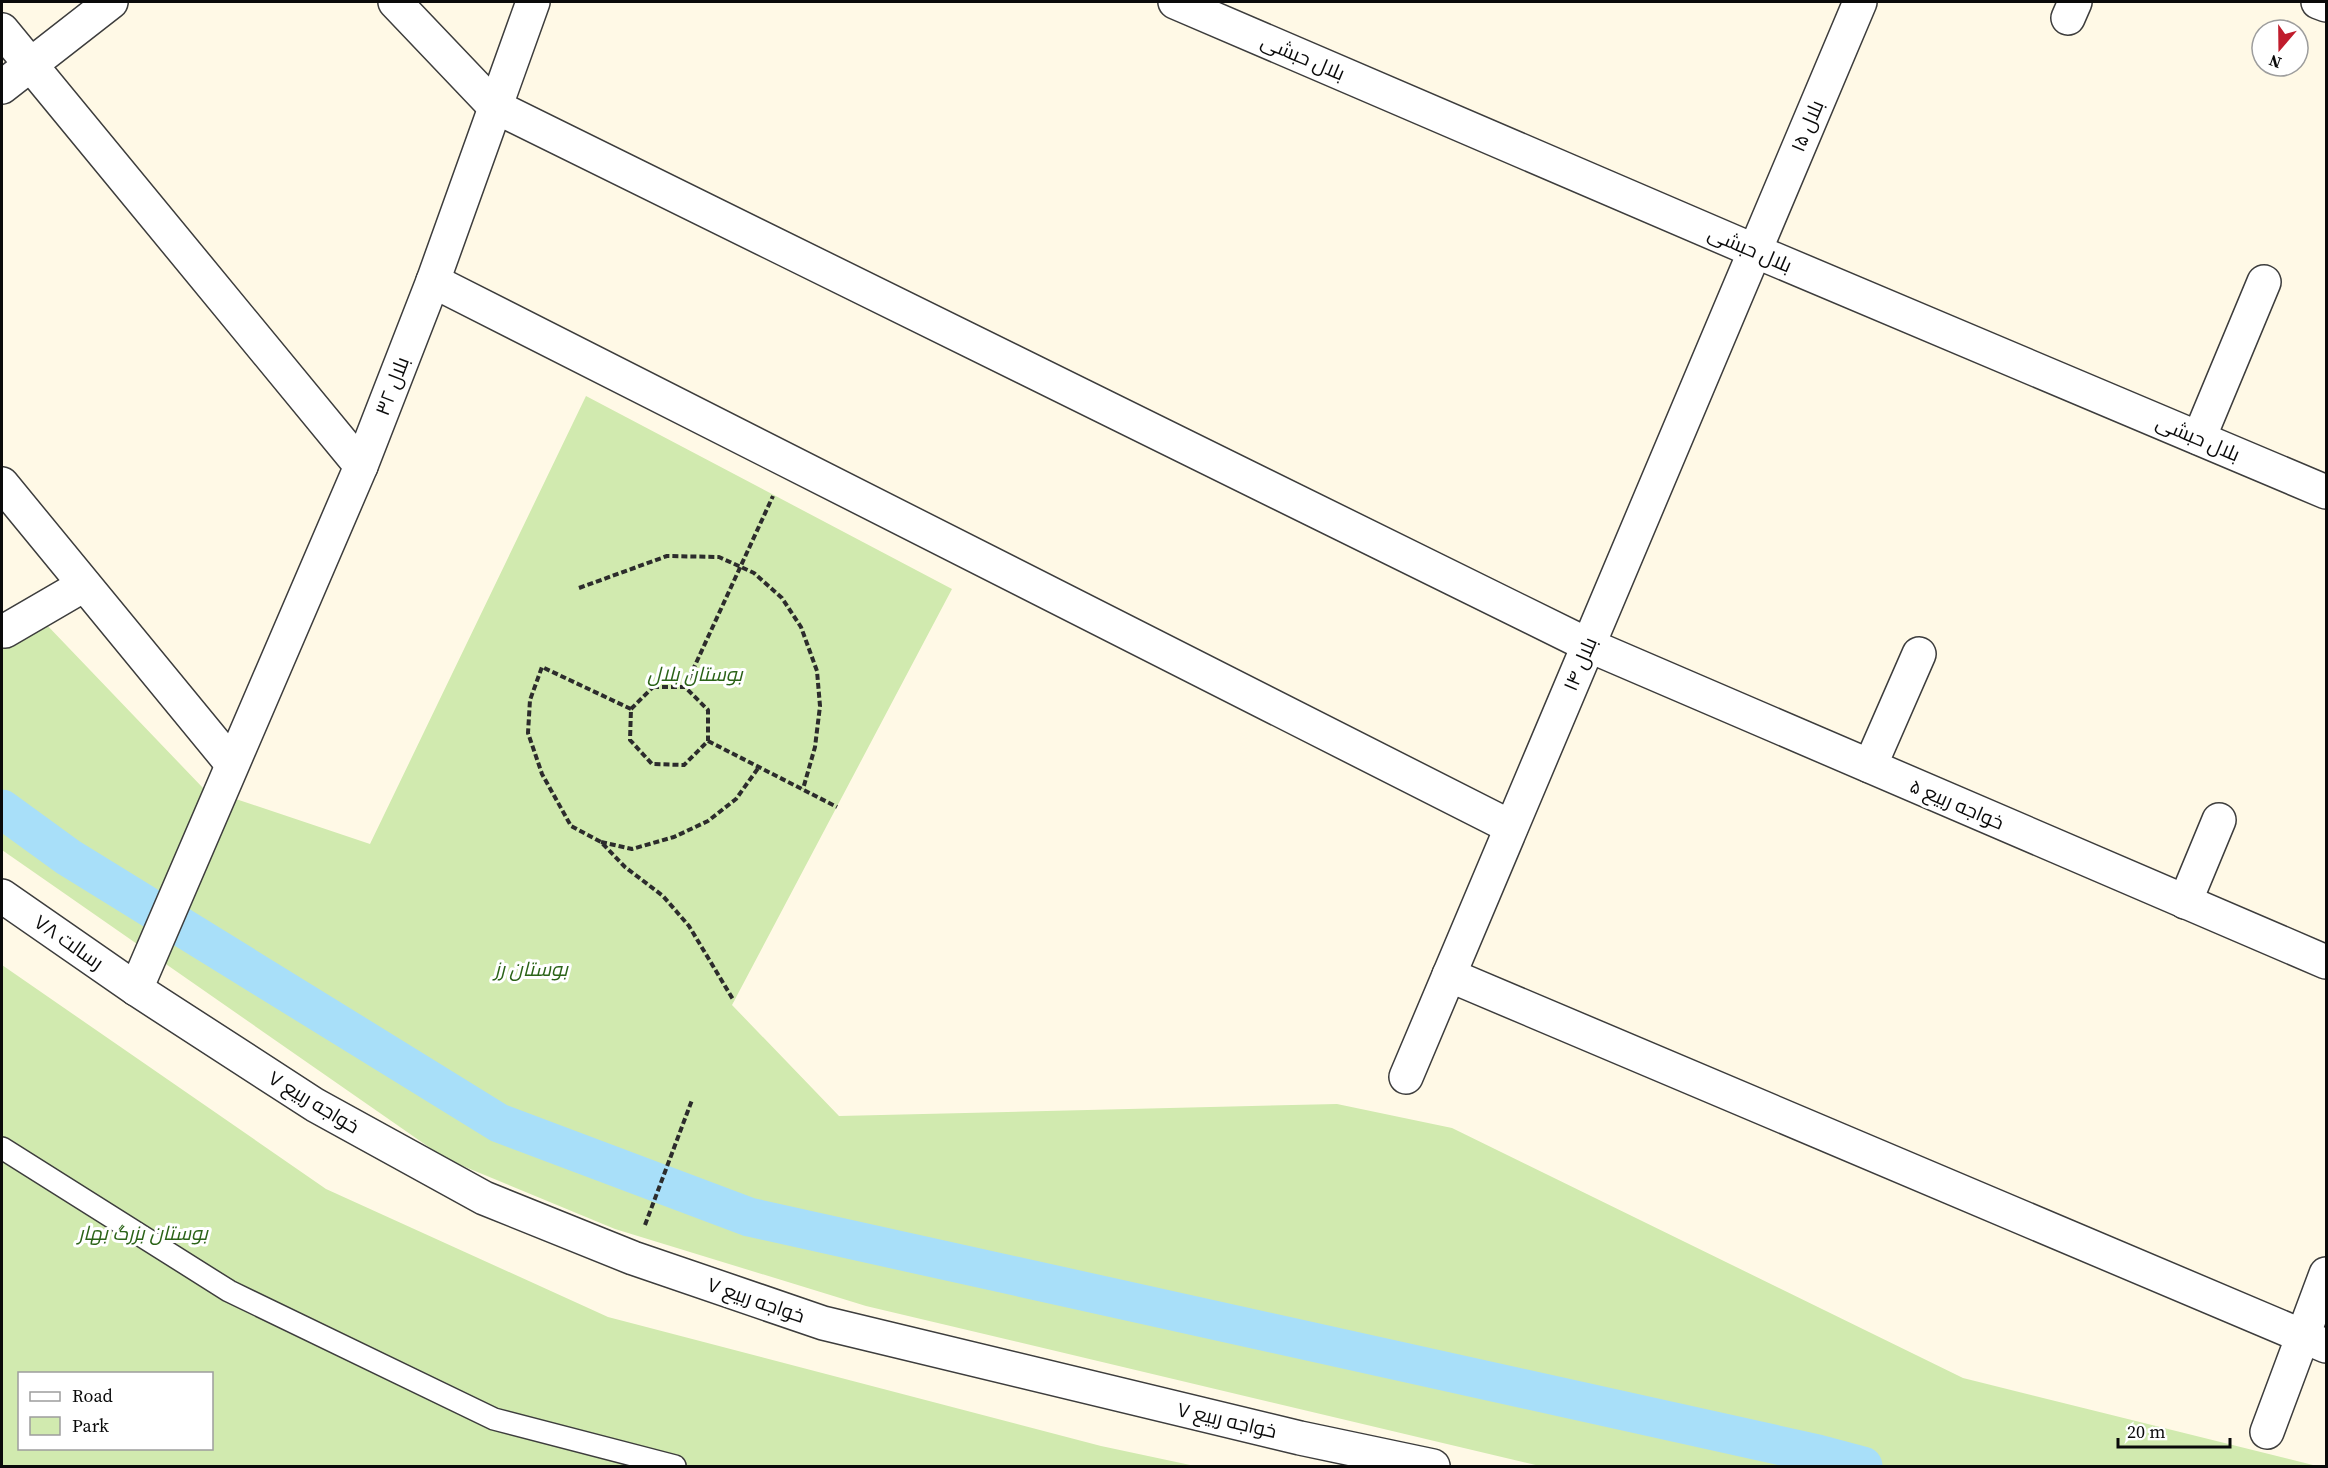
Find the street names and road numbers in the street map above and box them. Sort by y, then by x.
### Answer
street label: بلال حبشی [1257,27,1349,87]
street label: بلال ۱۵ [1784,96,1830,156]
street label: بلال حبشی [1704,219,1796,279]
street label: بلال ۳۲ [368,353,416,419]
street label: بلال حبشی [2152,408,2244,468]
street label: بلال ۱۴ [1556,633,1604,695]
street label: خواجه ربیع ۵ [1905,772,2009,836]
street label: رسالت ۷۸ [29,908,109,976]
street label: خواجه ربیع ۷ [263,1064,365,1140]
street label: خواجه ربیع ۷ [703,1270,809,1330]
street label: خواجه ربیع ۷ [1174,1395,1280,1445]

